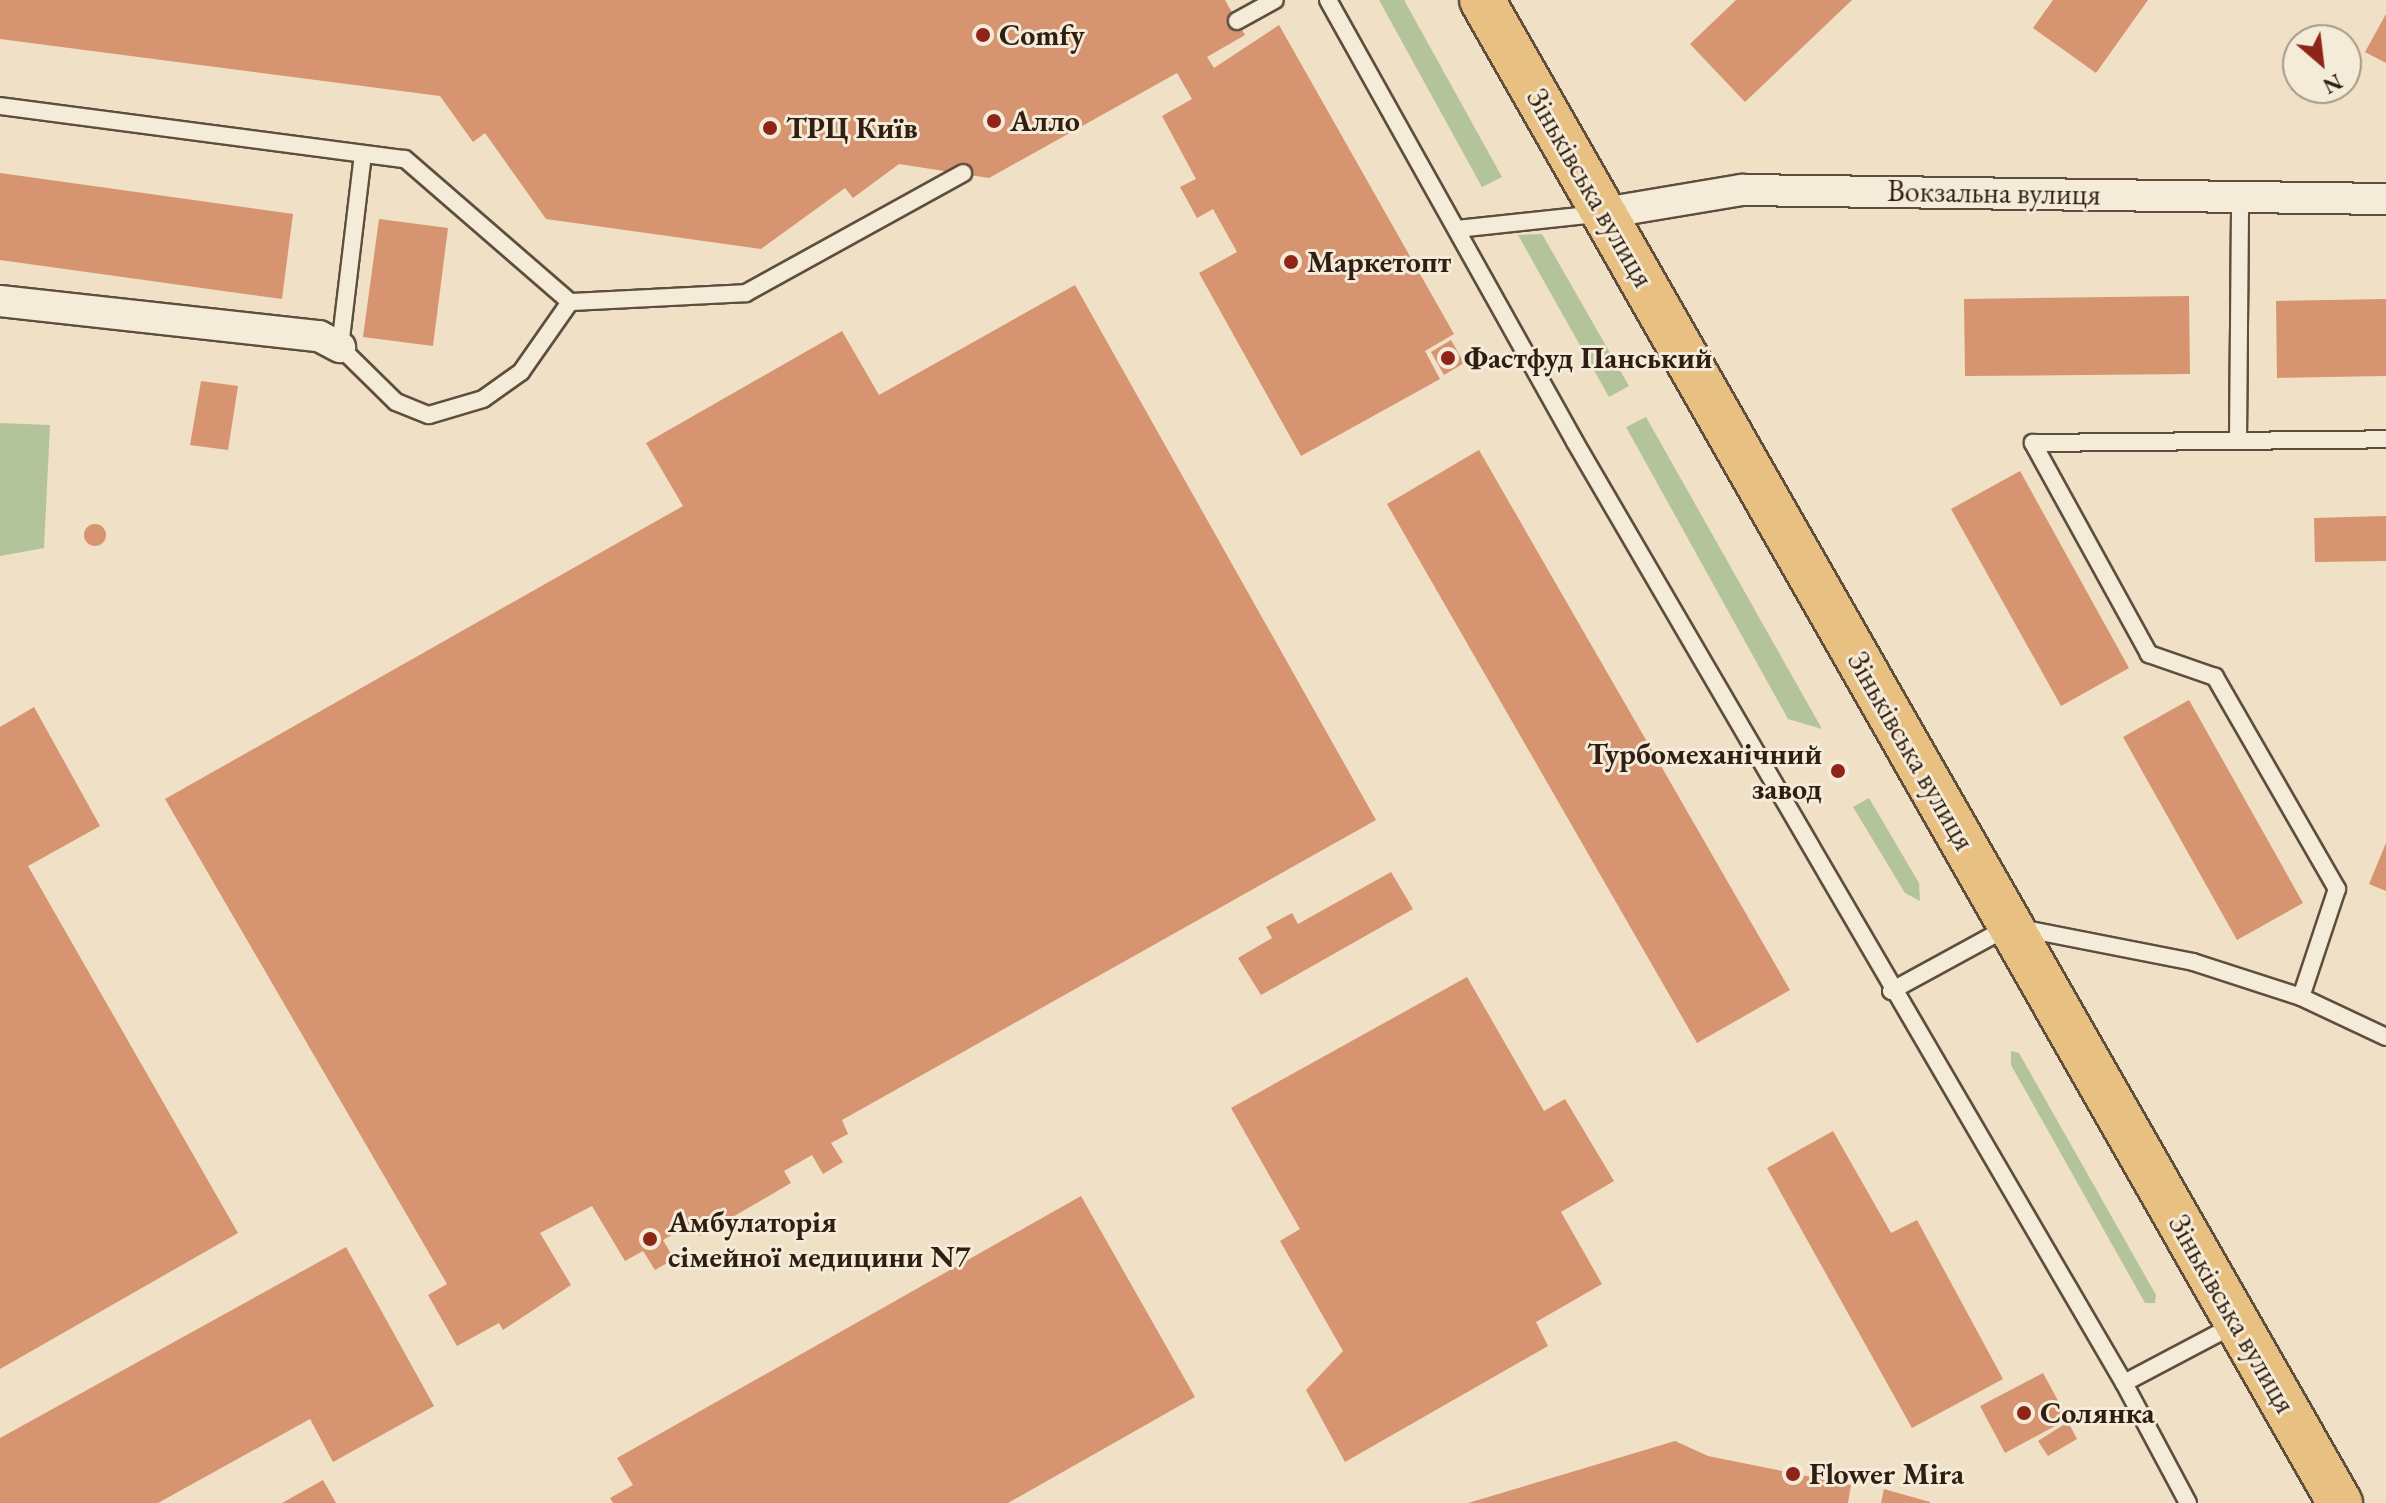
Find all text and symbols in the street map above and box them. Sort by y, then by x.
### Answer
place label: Comfy [999,17,1085,53]
north arrow [2282,24,2362,104]
marker: Comfy [974,26,992,44]
text: N [2318,67,2347,101]
street label: Зіньківська вулиця [1519,82,1661,294]
place label: Алло [1010,103,1080,139]
place label: ТРЦ Київ [786,110,918,146]
marker: Алло [985,112,1003,130]
marker: ТРЦ Київ [761,119,779,137]
street label: Вокзальна вулиця [1887,173,2101,213]
place label: Маркетопт [1307,244,1451,280]
marker: Маркетопт [1282,253,1300,271]
place label: Фастфуд Панський [1464,340,1712,376]
marker: Фастфуд Панський [1439,349,1457,367]
street label: Зіньківська вулиця [1840,645,1982,857]
place label: Турбомеханічний завод [1587,736,1822,806]
marker: Турбомеханічний завод [1829,762,1847,780]
place label: Амбулаторія сімейної медицини N7 [668,1204,971,1274]
street label: Зіньківська вулиця [2161,1208,2303,1420]
marker: Амбулаторія сімейної медицини N7 [639,1228,661,1250]
place label: Солянка [2040,1395,2155,1431]
marker: Солянка [2015,1404,2033,1422]
place label: Flower Mira [1809,1456,1964,1492]
marker: Flower Mira [1784,1465,1802,1483]

